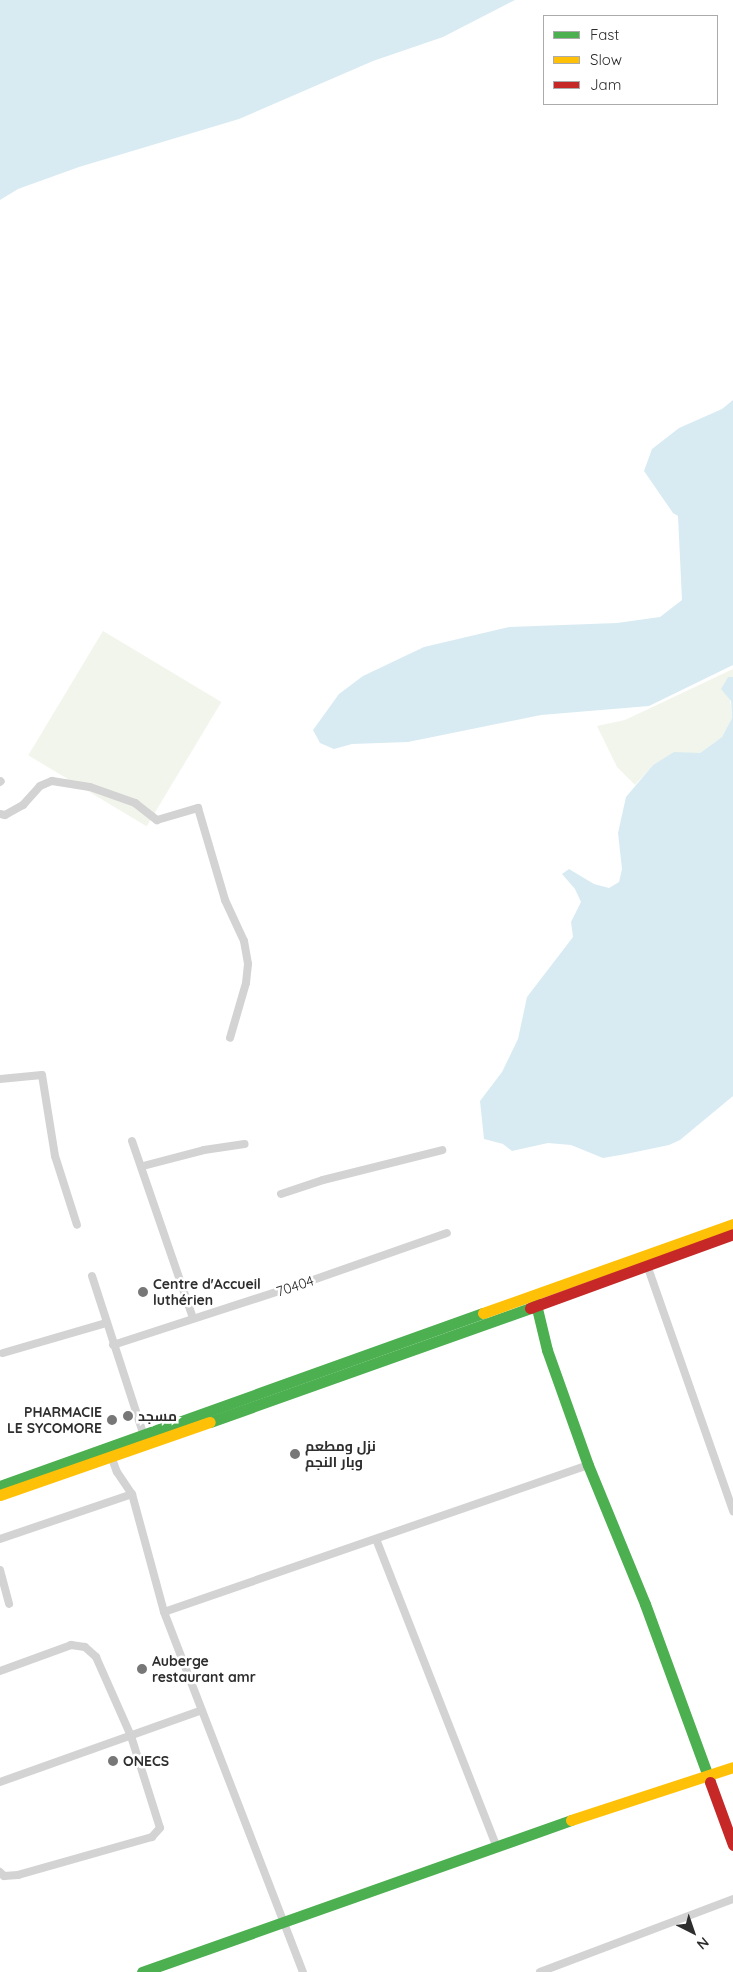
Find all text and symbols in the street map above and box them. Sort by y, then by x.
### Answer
legend [543,15,718,105]
text: Fast [590,25,619,44]
text: Slow [590,50,622,69]
text: Jam [590,75,621,94]
street label: 70404 [274,1272,316,1300]
place label: Centre d'Accueil luthérien [153,1276,261,1308]
marker: Centre d'Accueil luthérien [137,1286,149,1298]
place label: PHARMACIE LE SYCOMORE [7,1404,102,1436]
place label: مسجد [138,1408,177,1424]
marker: مسجد [122,1410,134,1422]
marker: PHARMACIE LE SYCOMORE [106,1414,118,1426]
place label: نزل ومطعم وبار النجم [305,1438,376,1470]
marker: نزل ومطعم وبار النجم [289,1448,301,1460]
place label: Auberge restaurant amr [152,1653,256,1685]
marker: Auberge restaurant amr [136,1663,148,1675]
place label: ONECS [123,1753,169,1769]
marker: ONECS [107,1755,119,1767]
north arrow [668,1907,718,1957]
text: N [693,1933,713,1953]

